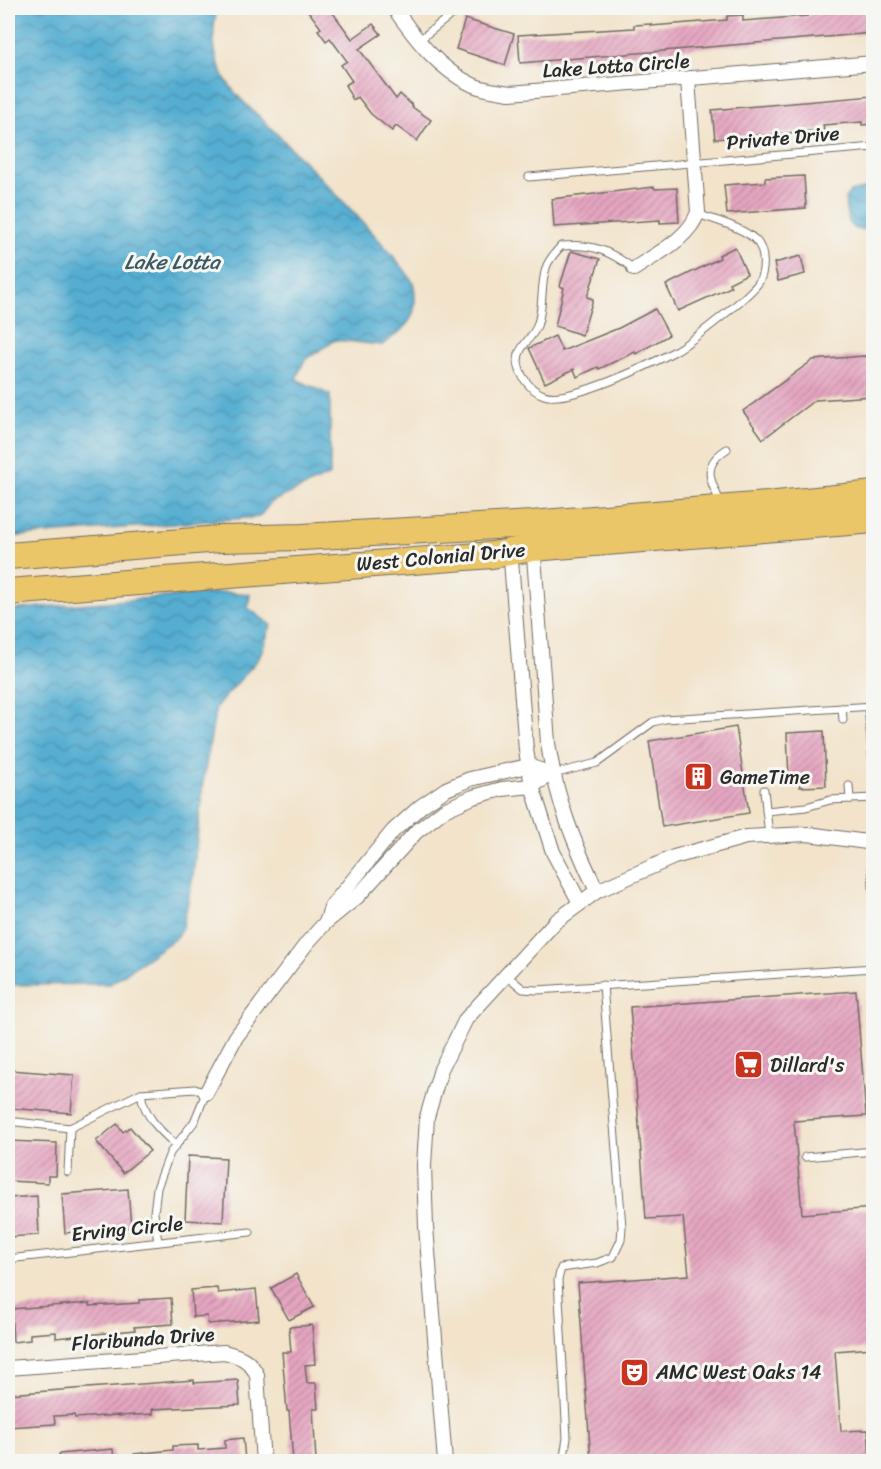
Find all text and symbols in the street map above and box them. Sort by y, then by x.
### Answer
street label: Lake Lotta Circle [541,43,691,89]
street label: Private Drive [725,116,841,160]
water label: Lake Lotta [124,243,221,281]
street label: West Colonial Drive [355,532,527,582]
place label: GameTime [720,760,810,795]
building icon: GameTime [683,761,715,793]
place label: Dillard's [770,1048,845,1083]
supermarket icon: Dillard's [733,1049,765,1081]
street label: Erving Circle [70,1206,185,1252]
street label: Floribunda Drive [70,1317,216,1361]
place label: AMC West Oaks 14 [655,1355,822,1390]
theatre icon: AMC West Oaks 14 [619,1356,651,1388]

